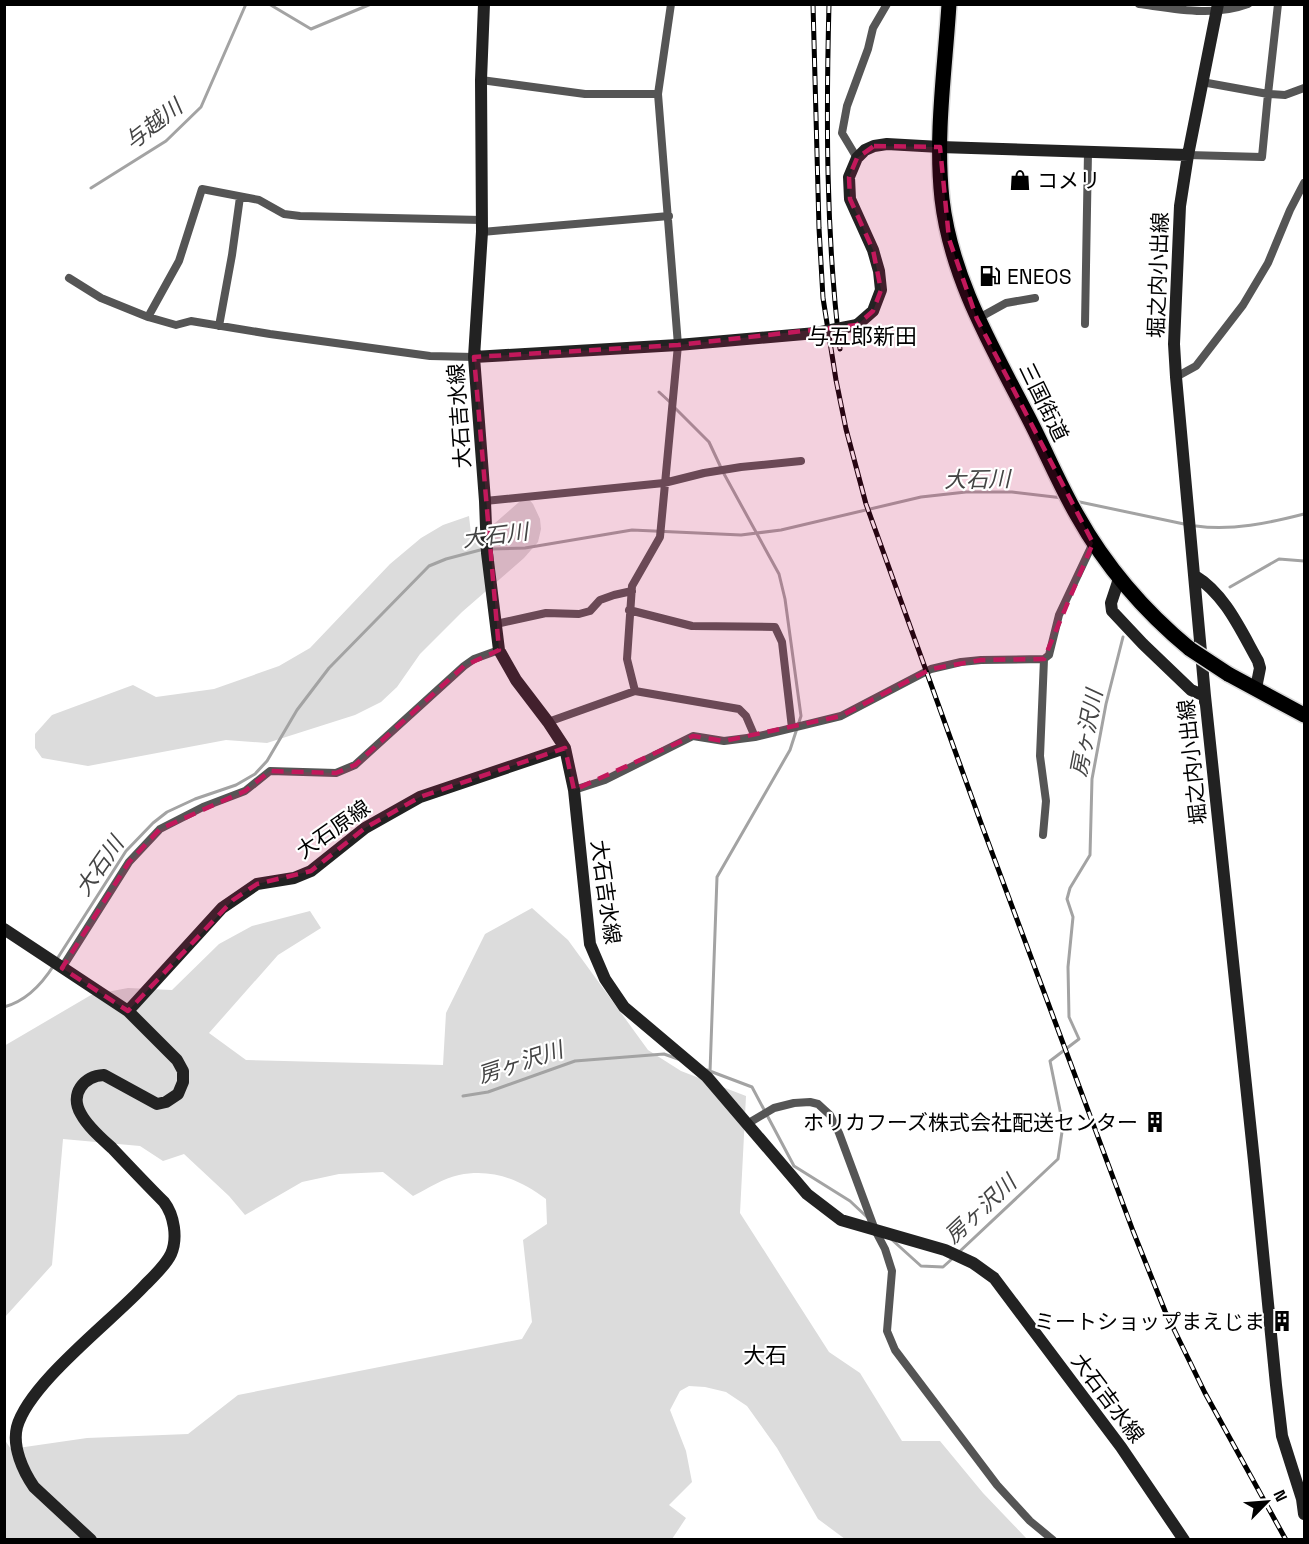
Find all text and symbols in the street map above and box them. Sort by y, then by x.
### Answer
water label: 与越川 [118,91,189,155]
place label: コメリ [1037,167,1100,194]
shop icon: コメリ [1008,168,1032,192]
street label: 堀之内小出線 [1142,212,1174,338]
place label: ENEOS [1007,263,1072,290]
fuel station icon: ENEOS [978,264,1002,288]
district label: 与五郎新田 [807,322,917,350]
street label: 三国街道 [1013,358,1075,446]
street label: 大石吉水線 [442,363,476,469]
water label: 大石川 [944,464,1012,494]
water label: 大石川 [461,517,531,553]
water label: 房ヶ沢川 [1064,685,1109,779]
street label: 堀之内小出線 [1172,698,1212,826]
street label: 大石原線 [291,794,375,864]
water label: 大石川 [69,829,131,901]
street label: 大石吉水線 [585,838,627,946]
water label: 房ヶ沢川 [474,1034,568,1089]
place label: ホリカフーズ株式会社配送センター [803,1109,1138,1136]
building icon: ホリカフーズ株式会社配送センター [1143,1110,1167,1134]
water label: 房ヶ沢川 [938,1167,1023,1249]
place label: ミートショップまえじま [1034,1308,1265,1335]
building icon: ミートショップまえじま [1270,1309,1294,1333]
district label: 大石 [743,1341,787,1369]
street label: 大石吉水線 [1066,1348,1150,1448]
north arrow [1237,1472,1297,1532]
text: N [1268,1487,1292,1505]

